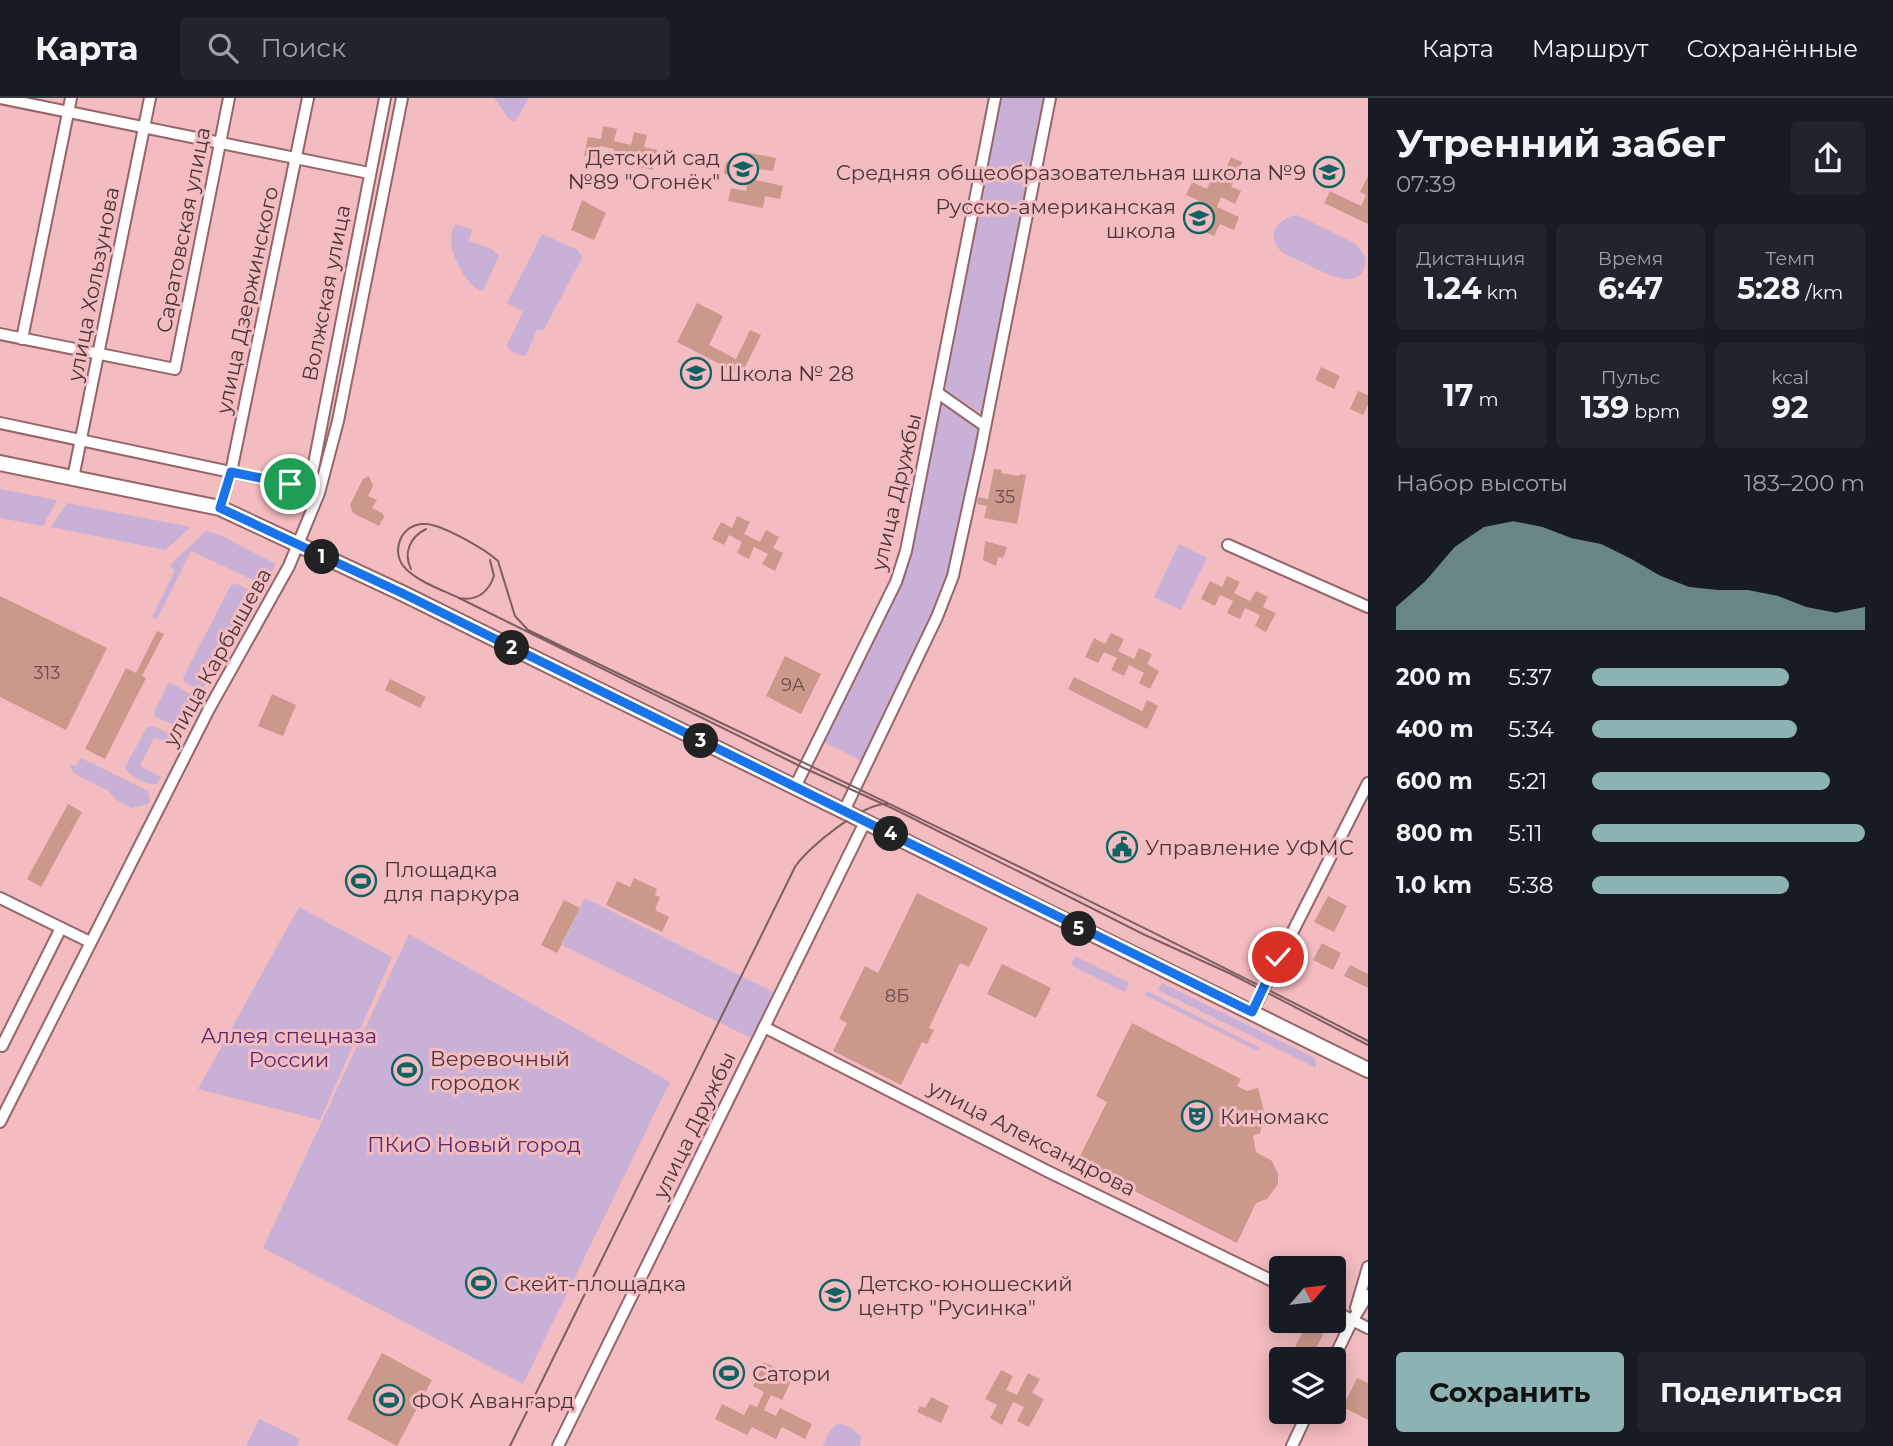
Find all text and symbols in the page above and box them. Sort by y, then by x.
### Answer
search box [180,17,670,80]
text: Карта [35,28,138,68]
icon: search [204,29,242,67]
text: Поиск [260,32,346,64]
text: Карта [1422,34,1494,63]
text: Маршрут [1532,34,1648,63]
text: Сохранённые [1686,34,1858,63]
text: Утренний забег [1396,120,1725,167]
button: share [1791,121,1865,195]
street label: Саратовская улица [151,125,215,335]
place label: Детский сад №89 "Огонёк" [568,145,720,194]
school or university icon: Детский сад №89 "Огонёк" [726,152,760,186]
school or university icon: Средняя общеобразовательная школа №9 [1312,155,1346,189]
place label: Средняя общеобразовательная школа №9 [836,160,1306,185]
text: 07:39 [1396,170,1456,198]
street label: улица Дзержинского [210,184,283,417]
street label: улица Хользунова [62,185,124,384]
place label: Русско-американская школа [935,194,1176,243]
school or university icon: Русско-американская школа [1182,201,1216,235]
street label: Волжская улица [297,203,355,383]
text: Дистанция [1416,247,1525,270]
text: Время [1598,247,1663,270]
text: Темп [1765,247,1815,270]
text: 1.24 [1424,270,1482,307]
text: 6:47 [1598,270,1663,307]
text: 5:28 [1737,270,1800,307]
text: km [1482,281,1518,304]
text: /km [1800,281,1843,304]
school or university icon: Школа № 28 [679,356,713,390]
place label: Школа № 28 [719,361,854,386]
text: Пульс [1601,366,1660,389]
text: kcal [1771,366,1809,389]
text: 17 [1443,377,1473,414]
text: m [1473,388,1499,411]
text: 139 [1581,389,1629,426]
text: 92 [1772,389,1809,426]
text: bpm [1629,400,1680,423]
street label: улица Дружбы [866,411,926,574]
pin [260,454,320,514]
icon: arrive [271,465,309,503]
text: Набор высоты [1396,469,1568,497]
text: 183–200 m [1744,469,1865,497]
house number: 35 [995,486,1015,508]
pin: 1 [304,540,340,574]
text: 1 [318,545,325,568]
street label: улица Карбышева [157,564,276,751]
pin: 2 [494,630,530,666]
text: 2 [506,636,517,659]
house number: 313 [34,662,60,684]
text: 200 m [1396,663,1471,691]
text: 5:37 [1508,663,1552,691]
house number: 9А [781,674,806,696]
text: 400 m [1396,715,1474,743]
text: 5:34 [1508,715,1554,743]
pin: 3 [684,724,718,758]
text: 3 [695,729,706,752]
text: 600 m [1396,767,1473,795]
text: 5:21 [1508,767,1547,795]
pin: 4 [874,816,908,852]
text: 800 m [1396,819,1473,847]
text: 5:11 [1508,819,1543,847]
text: 4 [884,822,897,845]
public building icon: Управление УФМС [1105,830,1139,864]
place label: Управление УФМС [1145,835,1354,860]
place label: Площадка для паркура [384,857,520,906]
sports icon: Площадка для паркура [344,864,378,898]
text: 1.0 km [1396,871,1472,899]
text: 5:38 [1508,871,1554,899]
pin: 5 [1062,912,1096,946]
text: 5 [1073,917,1084,940]
pin [1248,927,1308,987]
icon: check [1259,938,1297,976]
house number: 8Б [885,985,909,1007]
park label: Аллея спецназа России [201,1023,377,1072]
place label: Веревочный городок [430,1046,570,1095]
street label: улица Дружбы [647,1047,740,1204]
sports icon: Веревочный городок [390,1053,424,1087]
street label: улица Александрова [923,1074,1140,1201]
theatre icon: Киномакс [1180,1099,1214,1133]
place label: Киномакс [1220,1104,1329,1129]
park label: ПКиО Новый город [367,1132,581,1157]
north arrow [1269,1256,1346,1334]
map controls [1269,1256,1346,1424]
sports icon: Скейт-площадка [464,1266,498,1300]
place label: Скейт-площадка [504,1271,686,1296]
place label: Детско-юношеский центр "Русинка" [858,1271,1073,1320]
school or university icon: Детско-юношеский центр "Русинка" [818,1278,852,1312]
button: layers [1269,1347,1346,1424]
button: Сохранить [1396,1352,1624,1432]
button: Поделиться [1638,1352,1865,1432]
sports icon: Сатори [712,1356,746,1390]
place label: Сатори [752,1361,831,1386]
sports icon: ФОК Авангард [372,1383,406,1417]
place label: ФОК Авангард [412,1388,574,1413]

